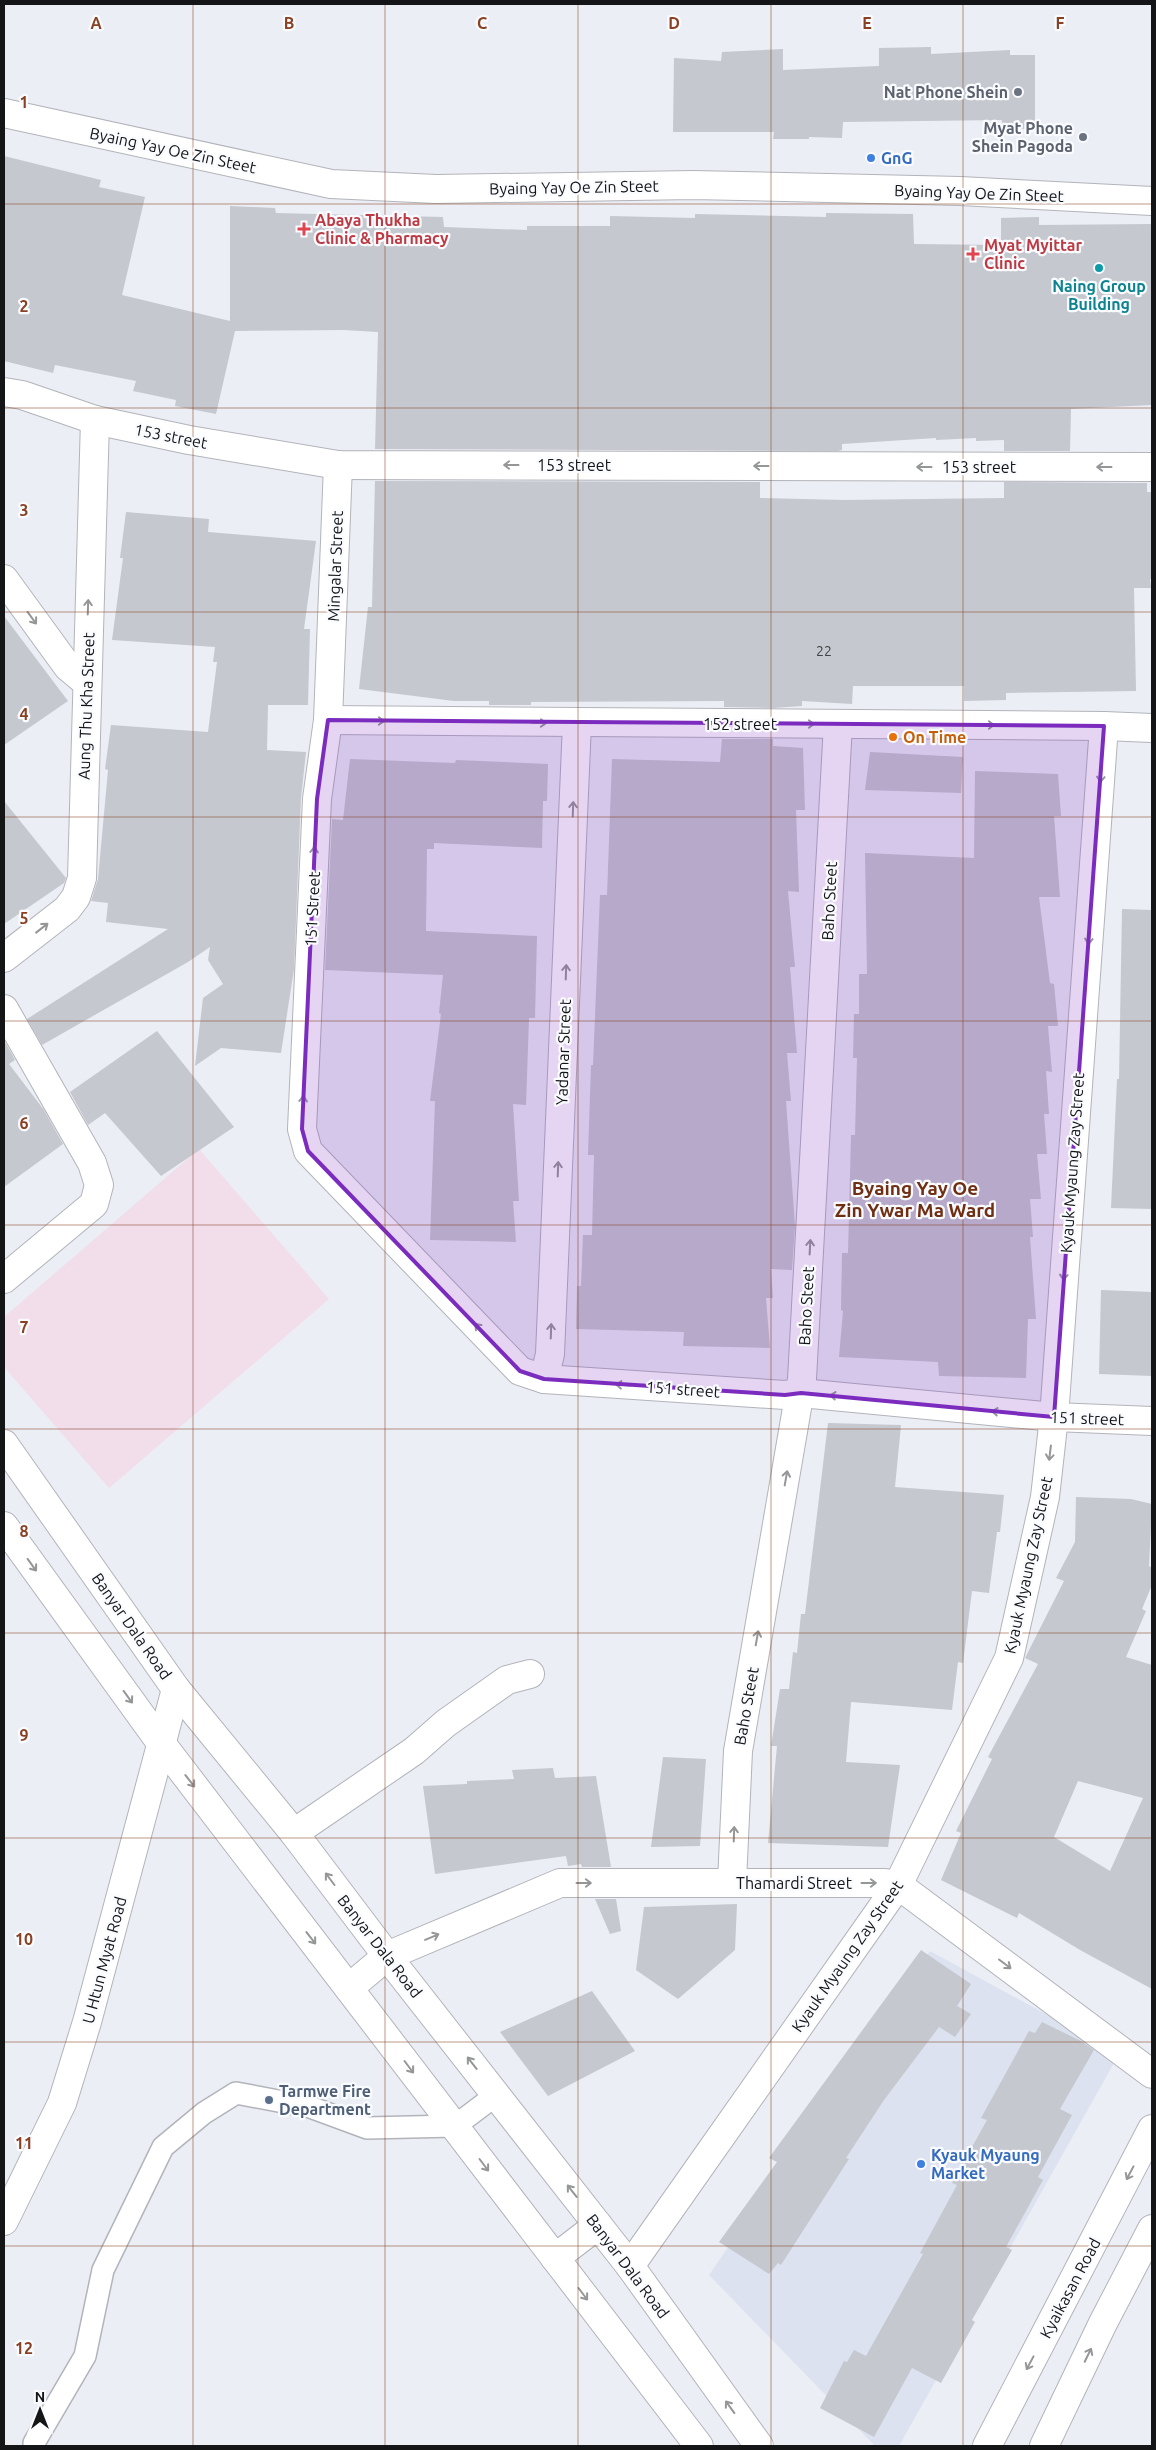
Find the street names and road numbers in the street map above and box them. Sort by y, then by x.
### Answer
street label: Byaing Yay Oe Zin Steet [88,124,259,177]
street label: Byaing Yay Oe Zin Steet [489,177,660,197]
street label: Byaing Yay Oe Zin Steet [894,181,1065,205]
street label: 153 street [133,420,210,452]
street label: 153 street [537,456,612,474]
street label: 153 street [942,458,1017,476]
street label: Mingalar Street [324,509,346,622]
street label: Aung Thu Kha Street [74,631,98,780]
street label: 152 street [703,715,778,733]
street label: Baho Steet [818,860,840,941]
street label: 151 Street [301,870,323,947]
street label: Yadanar Street [552,998,574,1105]
street label: Kyauk Myaung Zay Street [1057,1072,1087,1254]
street label: Baho Steet [795,1265,817,1346]
street label: 151 street [645,1377,721,1401]
street label: 151 street [1050,1408,1125,1428]
street label: Kyauk Myaung Zay Street [1000,1474,1056,1655]
street label: Banyar Dala Road [89,1569,175,1683]
street label: Baho Steet [730,1665,762,1747]
street label: Thamardi Street [736,1874,853,1892]
street label: Kyauk Myaung Zay Street [788,1876,907,2035]
street label: Banyar Dala Road [334,1891,426,2001]
street label: U Htun Myat Road [78,1895,130,2025]
street label: Banyar Dala Road [583,2210,673,2322]
street label: Kyaikasan Road [1036,2235,1104,2341]

